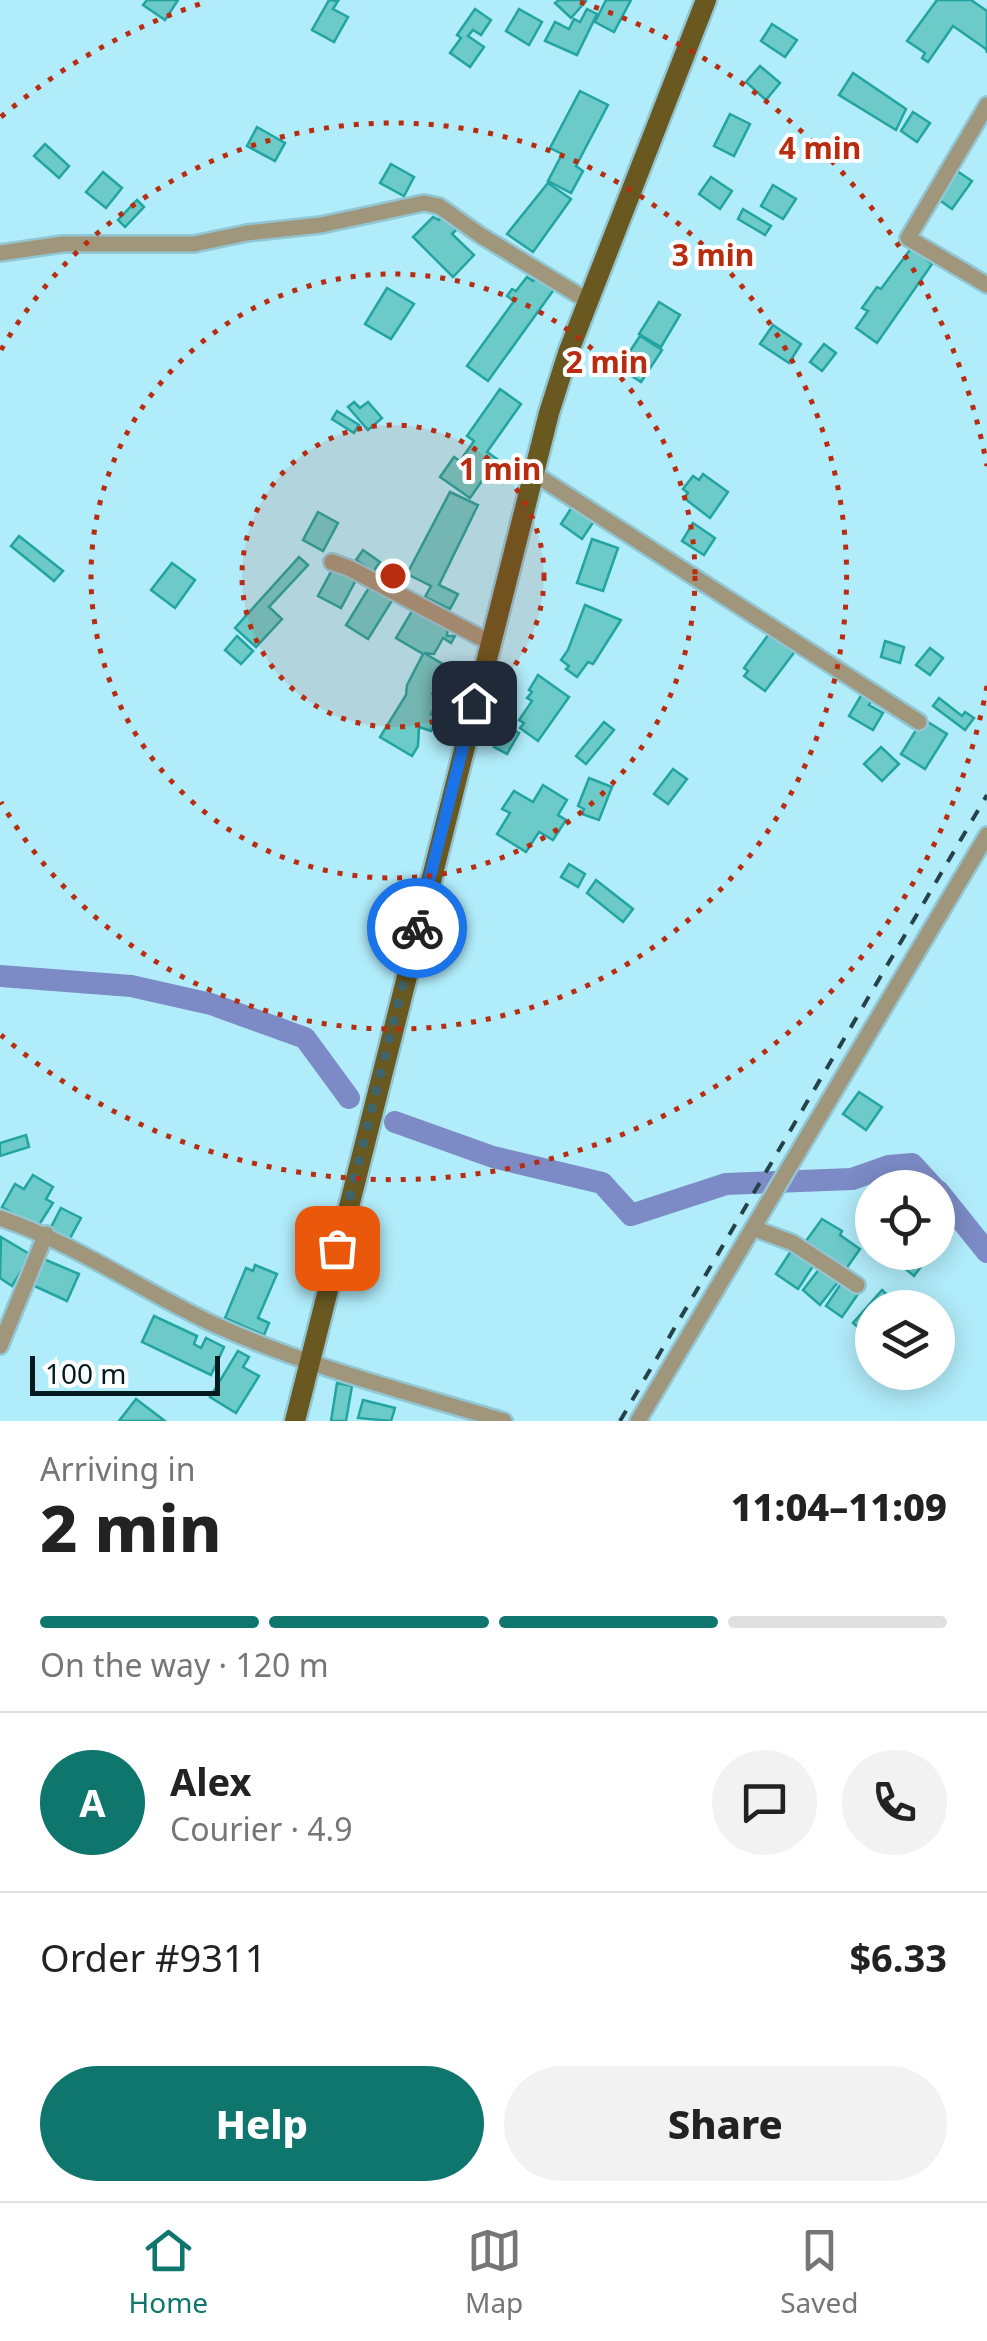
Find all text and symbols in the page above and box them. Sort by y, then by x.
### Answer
text: 4 min [779,127,861,168]
text: 3 min [672,234,754,275]
text: 2 min [566,341,648,382]
text: 1 min [459,448,541,489]
centre of rings [375,558,411,594]
pin [432,661,517,746]
icon: home [447,676,502,731]
courier [367,878,467,978]
icon: bike [390,901,445,956]
map controls [855,1170,955,1390]
button: locate [855,1170,955,1270]
pin [295,1206,380,1291]
icon: bag [310,1221,365,1276]
button: layers [855,1290,955,1390]
scale bar [30,1351,220,1396]
text: 100 m [45,1354,127,1392]
text: Arriving in [40,1447,195,1490]
text: 11:04–11:09 [731,1480,947,1532]
text: 2 min [40,1483,222,1571]
text: On the way · 120 m [40,1643,329,1686]
button: chat [712,1750,817,1855]
button: phone [842,1750,947,1855]
text: Alex [170,1755,252,1807]
text: A [79,1776,106,1828]
text: Courier · 4.9 [170,1807,353,1850]
text: Order #9311 [40,1931,266,1983]
text: $6.33 [849,1931,947,1983]
button: Help [40,2066,484,2181]
button: Share [504,2066,947,2181]
tab: Home [128,2223,208,2321]
tab: Map [465,2223,523,2321]
tab: Saved [780,2223,859,2321]

